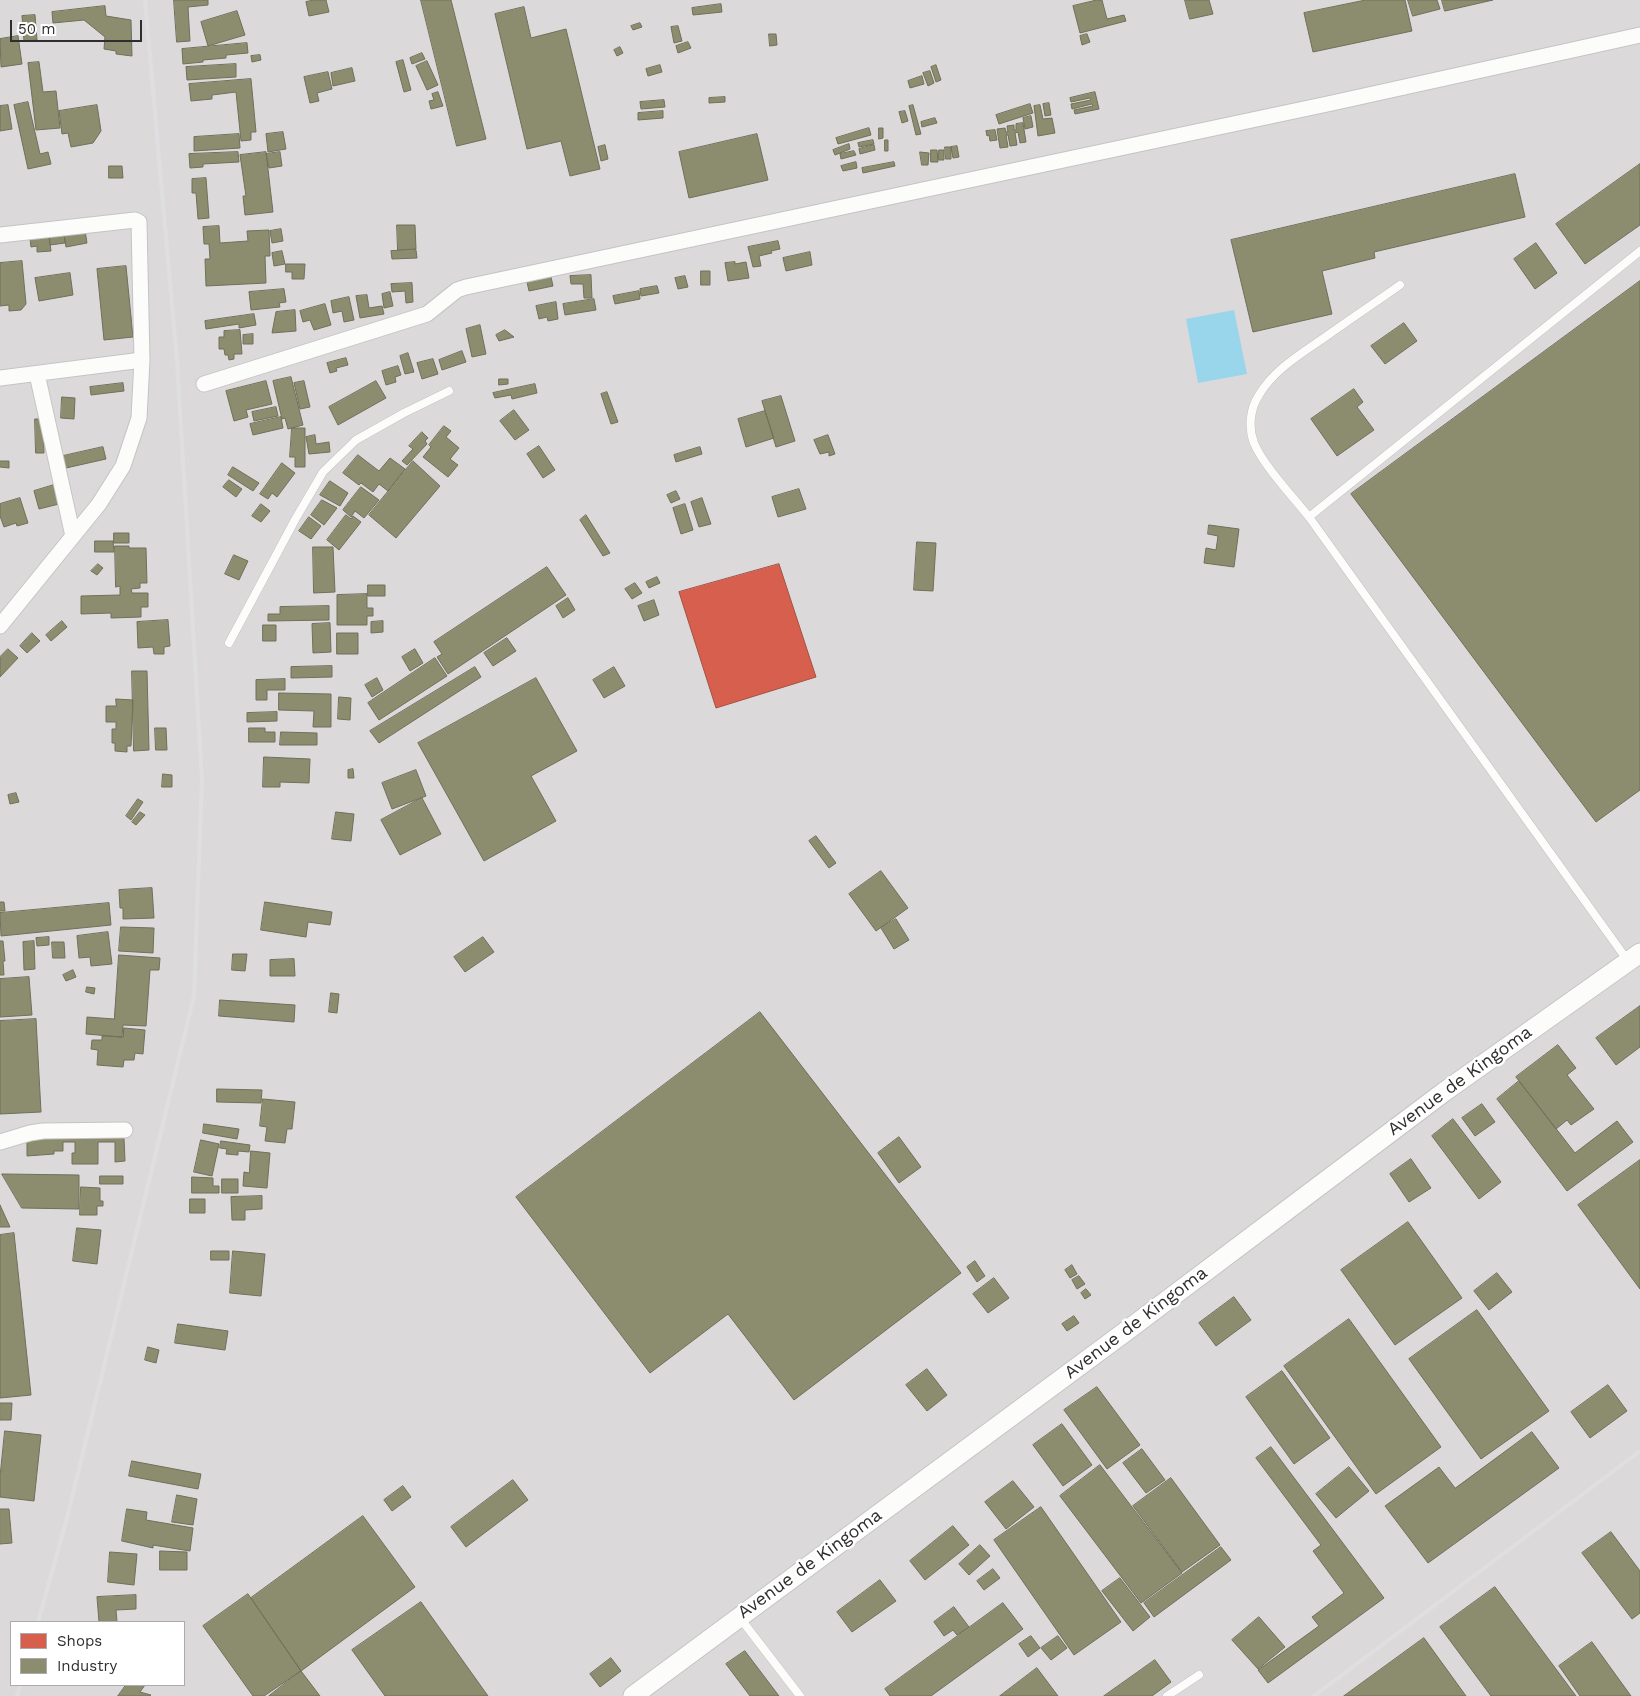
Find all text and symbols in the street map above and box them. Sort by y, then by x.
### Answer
scale bar [12,10,145,42]
text: 50 m [18,20,55,38]
street label: Avenue de Kingoma [1384,1021,1536,1141]
street label: Avenue de Kingoma [1060,1262,1212,1384]
street label: Avenue de Kingoma [734,1504,886,1624]
legend [10,1621,185,1686]
text: Shops [57,1632,102,1650]
text: Industry [57,1657,117,1675]

